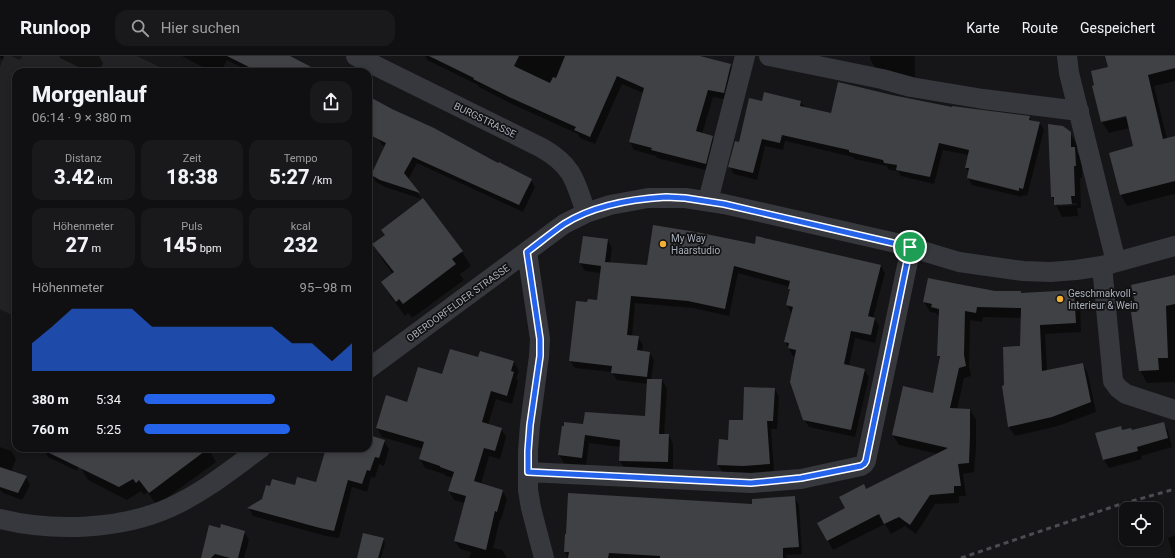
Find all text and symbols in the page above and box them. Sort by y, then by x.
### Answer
search box [115,10,395,46]
text: Runloop [20,16,91,39]
icon: search [129,17,151,39]
text: Hier suchen [161,19,240,37]
text: Karte [966,20,1000,36]
text: Route [1022,20,1058,36]
text: Gespeichert [1080,20,1155,36]
button: share [310,81,352,123]
text: Morgenlauf [32,82,147,107]
street label: BURGSTRASSE [452,100,518,140]
text: 06:14 · 9 × 380 m [32,110,131,125]
text: Distanz [65,152,102,165]
text: Zeit [183,152,201,165]
text: Tempo [284,152,318,165]
text: 3.42 [54,165,95,189]
text: 18:38 [166,165,218,189]
text: 5:27 [269,165,310,189]
text: km [95,174,113,187]
text: /km [310,174,332,187]
text: Höhenmeter [53,220,114,233]
text: Puls [181,220,203,233]
text: kcal [291,220,311,233]
pin [893,230,927,264]
text: 27 [66,233,89,257]
text: 145 [162,233,197,257]
text: 232 [283,233,318,257]
place label: My Way Haarstudio [671,233,720,256]
icon: arrive [899,236,921,258]
marker: My Way Haarstudio [658,239,668,249]
text: m [89,242,101,255]
text: bpm [197,242,222,255]
street label: OBERDORFELDER STRASSE [405,262,512,344]
text: Höhenmeter [32,280,104,295]
text: 95–98 m [300,280,352,295]
place label: Geschmakvoll - Interieur & Wein [1068,288,1138,311]
marker: Geschmakvoll - Interieur & Wein [1055,294,1065,304]
text: 380 m [32,392,69,407]
text: 5:34 [96,392,121,407]
text: 760 m [32,422,69,437]
text: 5:25 [96,422,121,437]
map controls [1119,502,1163,546]
button: locate [1119,502,1163,546]

